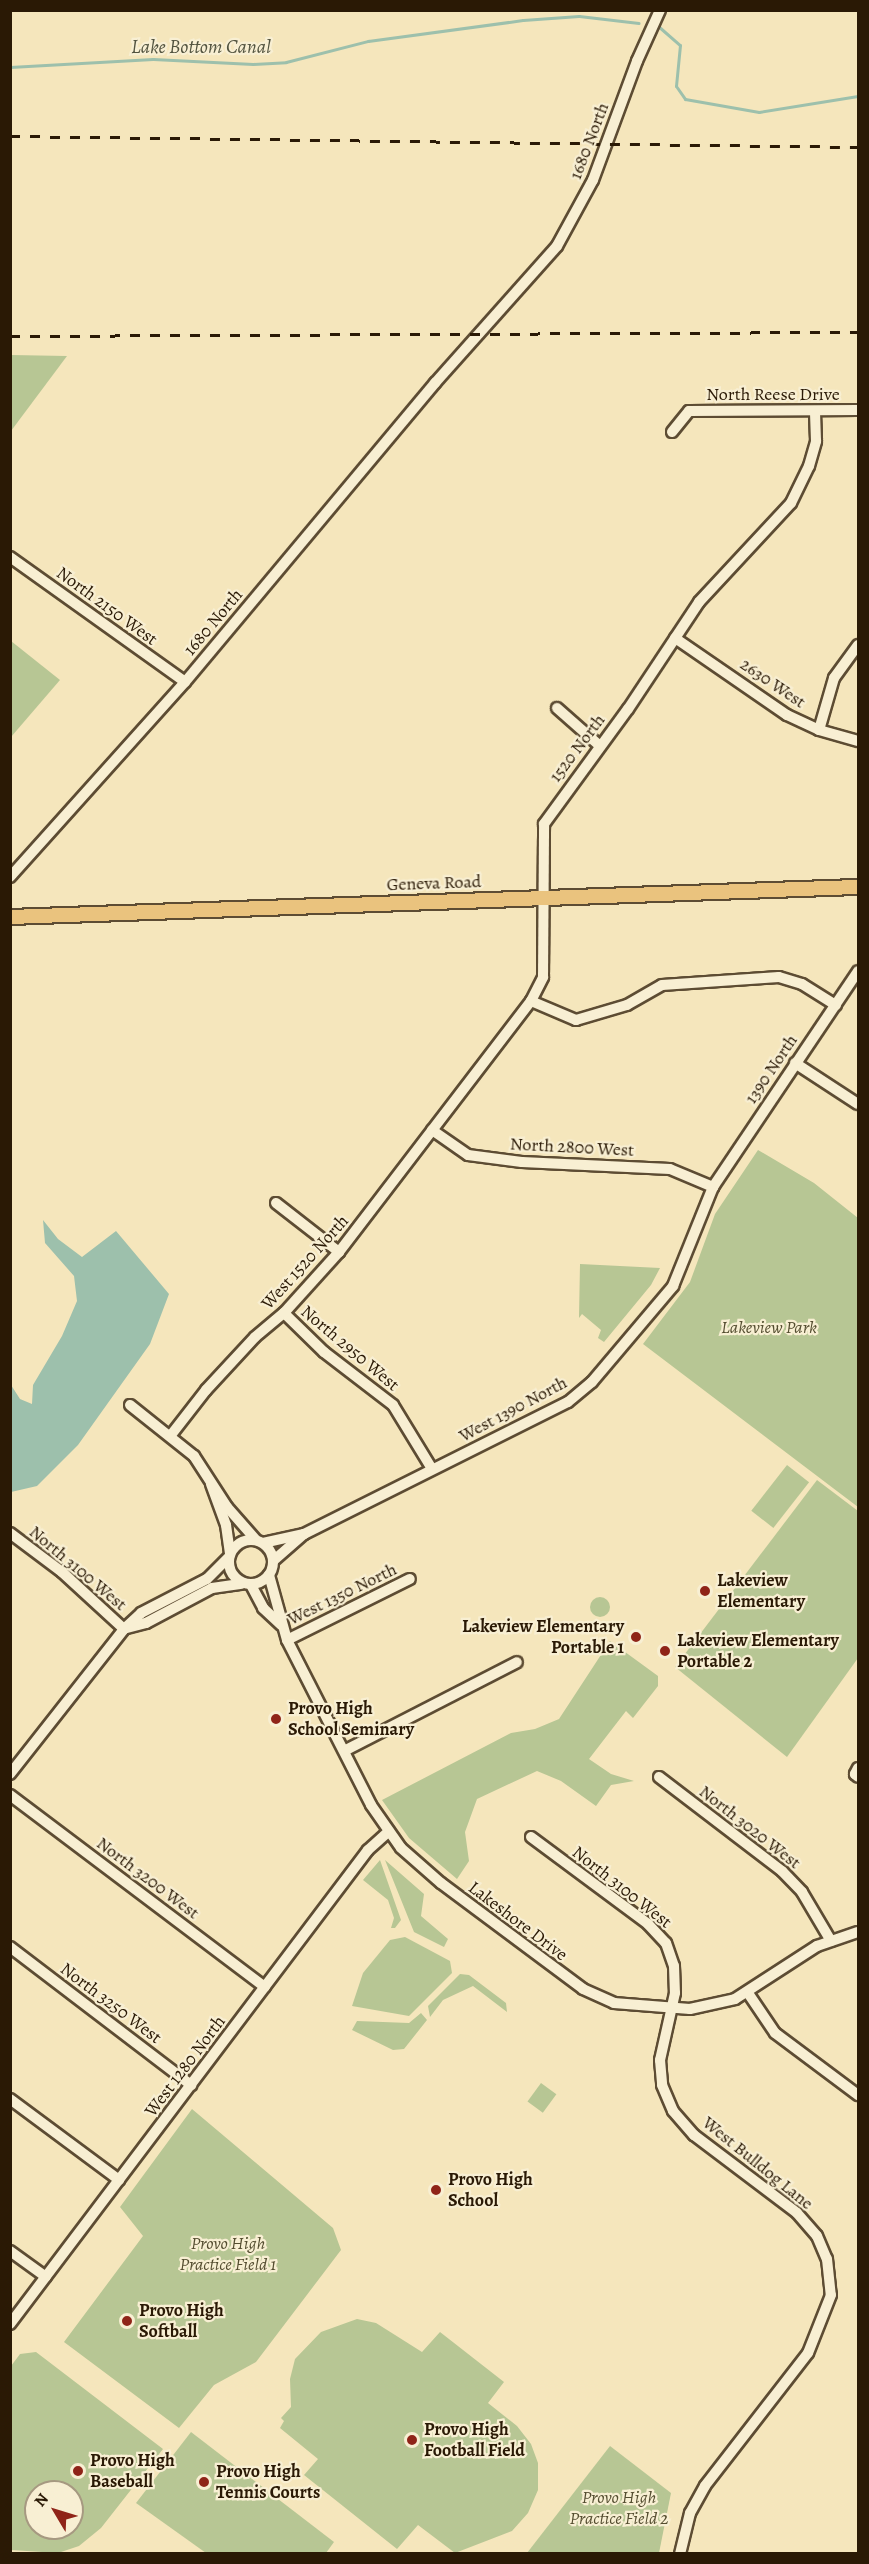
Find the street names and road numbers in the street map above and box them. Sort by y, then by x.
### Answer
street label: 1680 North [565,100,613,182]
street label: North Reese Drive [706,383,840,405]
street label: North 2150 West [52,562,162,650]
street label: 1680 North [179,584,247,660]
street label: 2630 West [736,653,810,713]
street label: 1520 North [544,710,610,786]
street label: Geneva Road [386,871,482,895]
street label: 1390 North [740,1030,802,1108]
street label: North 2800 West [509,1133,635,1161]
street label: West 1520 North [257,1210,353,1314]
street label: North 2950 West [296,1301,404,1395]
street label: West 1390 North [455,1371,571,1447]
street label: North 3100 West [25,1521,131,1615]
street label: West 1350 North [284,1558,400,1630]
street label: North 3020 West [695,1781,805,1873]
street label: North 3200 West [92,1832,204,1924]
street label: North 3100 West [568,1841,676,1933]
street label: Lakeshore Drive [464,1877,572,1965]
street label: North 3250 West [56,1958,166,2048]
street label: West 1280 North [140,2011,230,2121]
street label: West Bulldog Lane [698,2112,818,2214]

